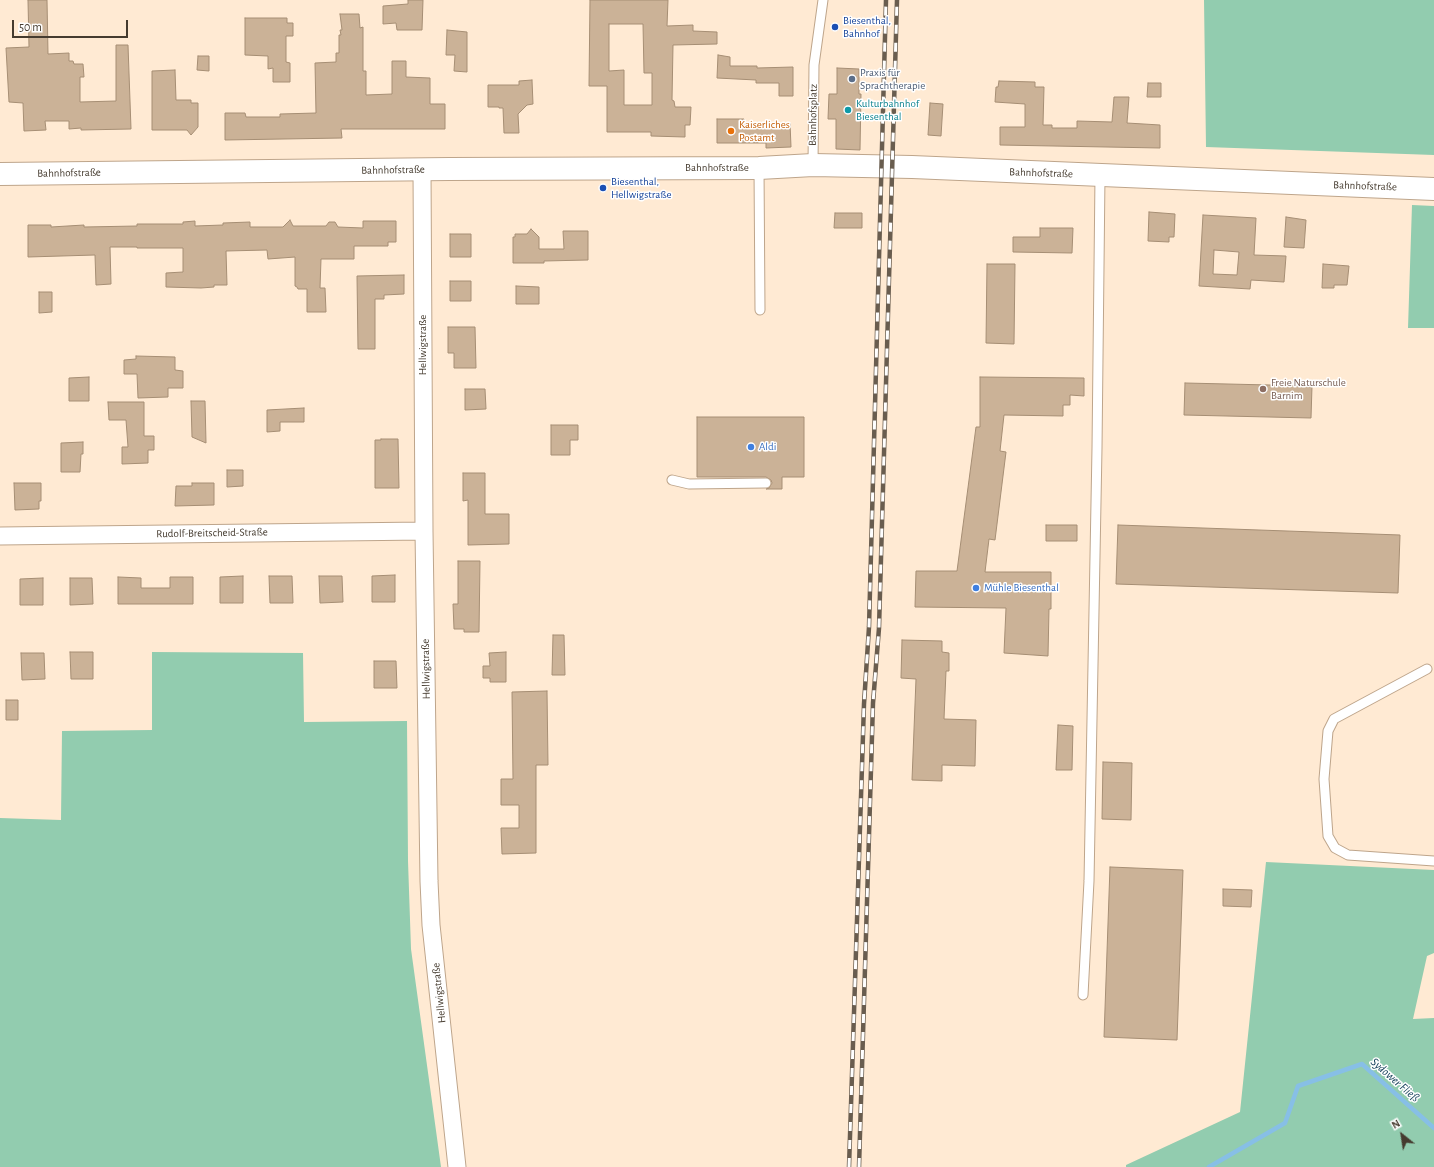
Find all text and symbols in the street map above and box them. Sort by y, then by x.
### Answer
scale bar [14,12,130,38]
place label: Biesenthal, Bahnhof [843,14,891,40]
text: 50 m [19,21,42,33]
marker: Biesenthal, Bahnhof [830,22,840,32]
place label: Praxis für Sprachtherapie [860,66,925,92]
marker: Praxis für Sprachtherapie [847,74,857,84]
street label: Bahnhofsplatz [806,84,820,146]
place label: Kulturbahnhof Biesenthal [856,97,919,123]
marker: Kulturbahnhof Biesenthal [843,105,853,115]
place label: Kaiserliches Postamt [739,118,790,144]
marker: Kaiserliches Postamt [726,126,736,136]
street label: Bahnhofstraße [685,161,749,175]
street label: Bahnhofstraße [361,163,425,177]
street label: Bahnhofstraße [1009,165,1073,181]
street label: Bahnhofstraße [37,166,101,180]
place label: Biesenthal, Hellwigstraße [611,175,671,201]
street label: Bahnhofstraße [1333,178,1397,194]
marker: Biesenthal, Hellwigstraße [598,183,608,193]
street label: Hellwigstraße [416,315,430,375]
place label: Freie Naturschule Barnim [1271,376,1346,402]
marker: Freie Naturschule Barnim [1258,384,1268,394]
place label: Aldi [759,440,776,454]
marker: Aldi [746,442,756,452]
street label: Rudolf-Breitscheid-Straße [156,525,268,541]
place label: Mühle Biesenthal [984,581,1059,595]
marker: Mühle Biesenthal [971,583,981,593]
street label: Hellwigstraße [419,639,433,699]
street label: Hellwigstraße [429,962,449,1024]
water label: Sydower Fließ [1368,1055,1422,1105]
north arrow [1382,1115,1422,1155]
text: N [1390,1117,1402,1131]

